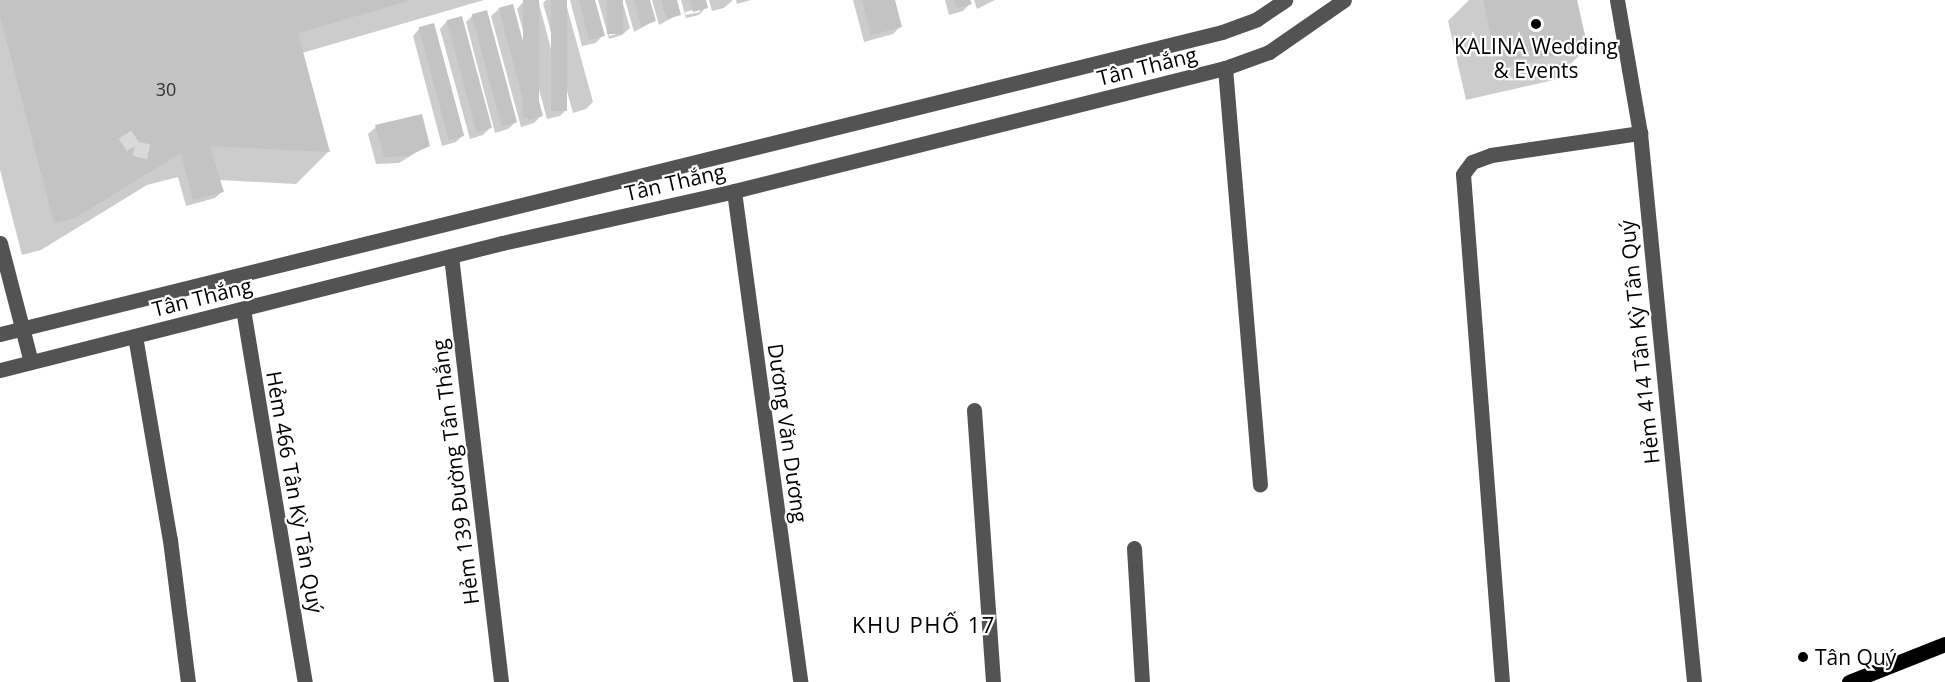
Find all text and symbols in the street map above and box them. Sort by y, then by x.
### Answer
marker: KALINA Wedding & Events [1529,17,1543,31]
place label: KALINA Wedding & Events [1454,33,1618,83]
street label: Tân Thắng [1094,41,1200,91]
house number: 30 [156,78,176,100]
street label: Tân Thắng [622,158,728,206]
street label: Hẻm 414 Tân Kỳ Tân Quý [1614,219,1664,465]
street label: Tân Thắng [149,272,255,322]
street label: Hẻm 139 Đường Tân Thắng [426,338,484,606]
street label: Dương Văn Dương [763,342,813,524]
street label: Hẻm 466 Tân Kỳ Tân Quý [261,369,329,615]
district label: KHU PHỐ 17 [852,612,996,638]
place label: Tân Quý [1815,644,1896,670]
marker: Tân Quý [1796,650,1810,664]

